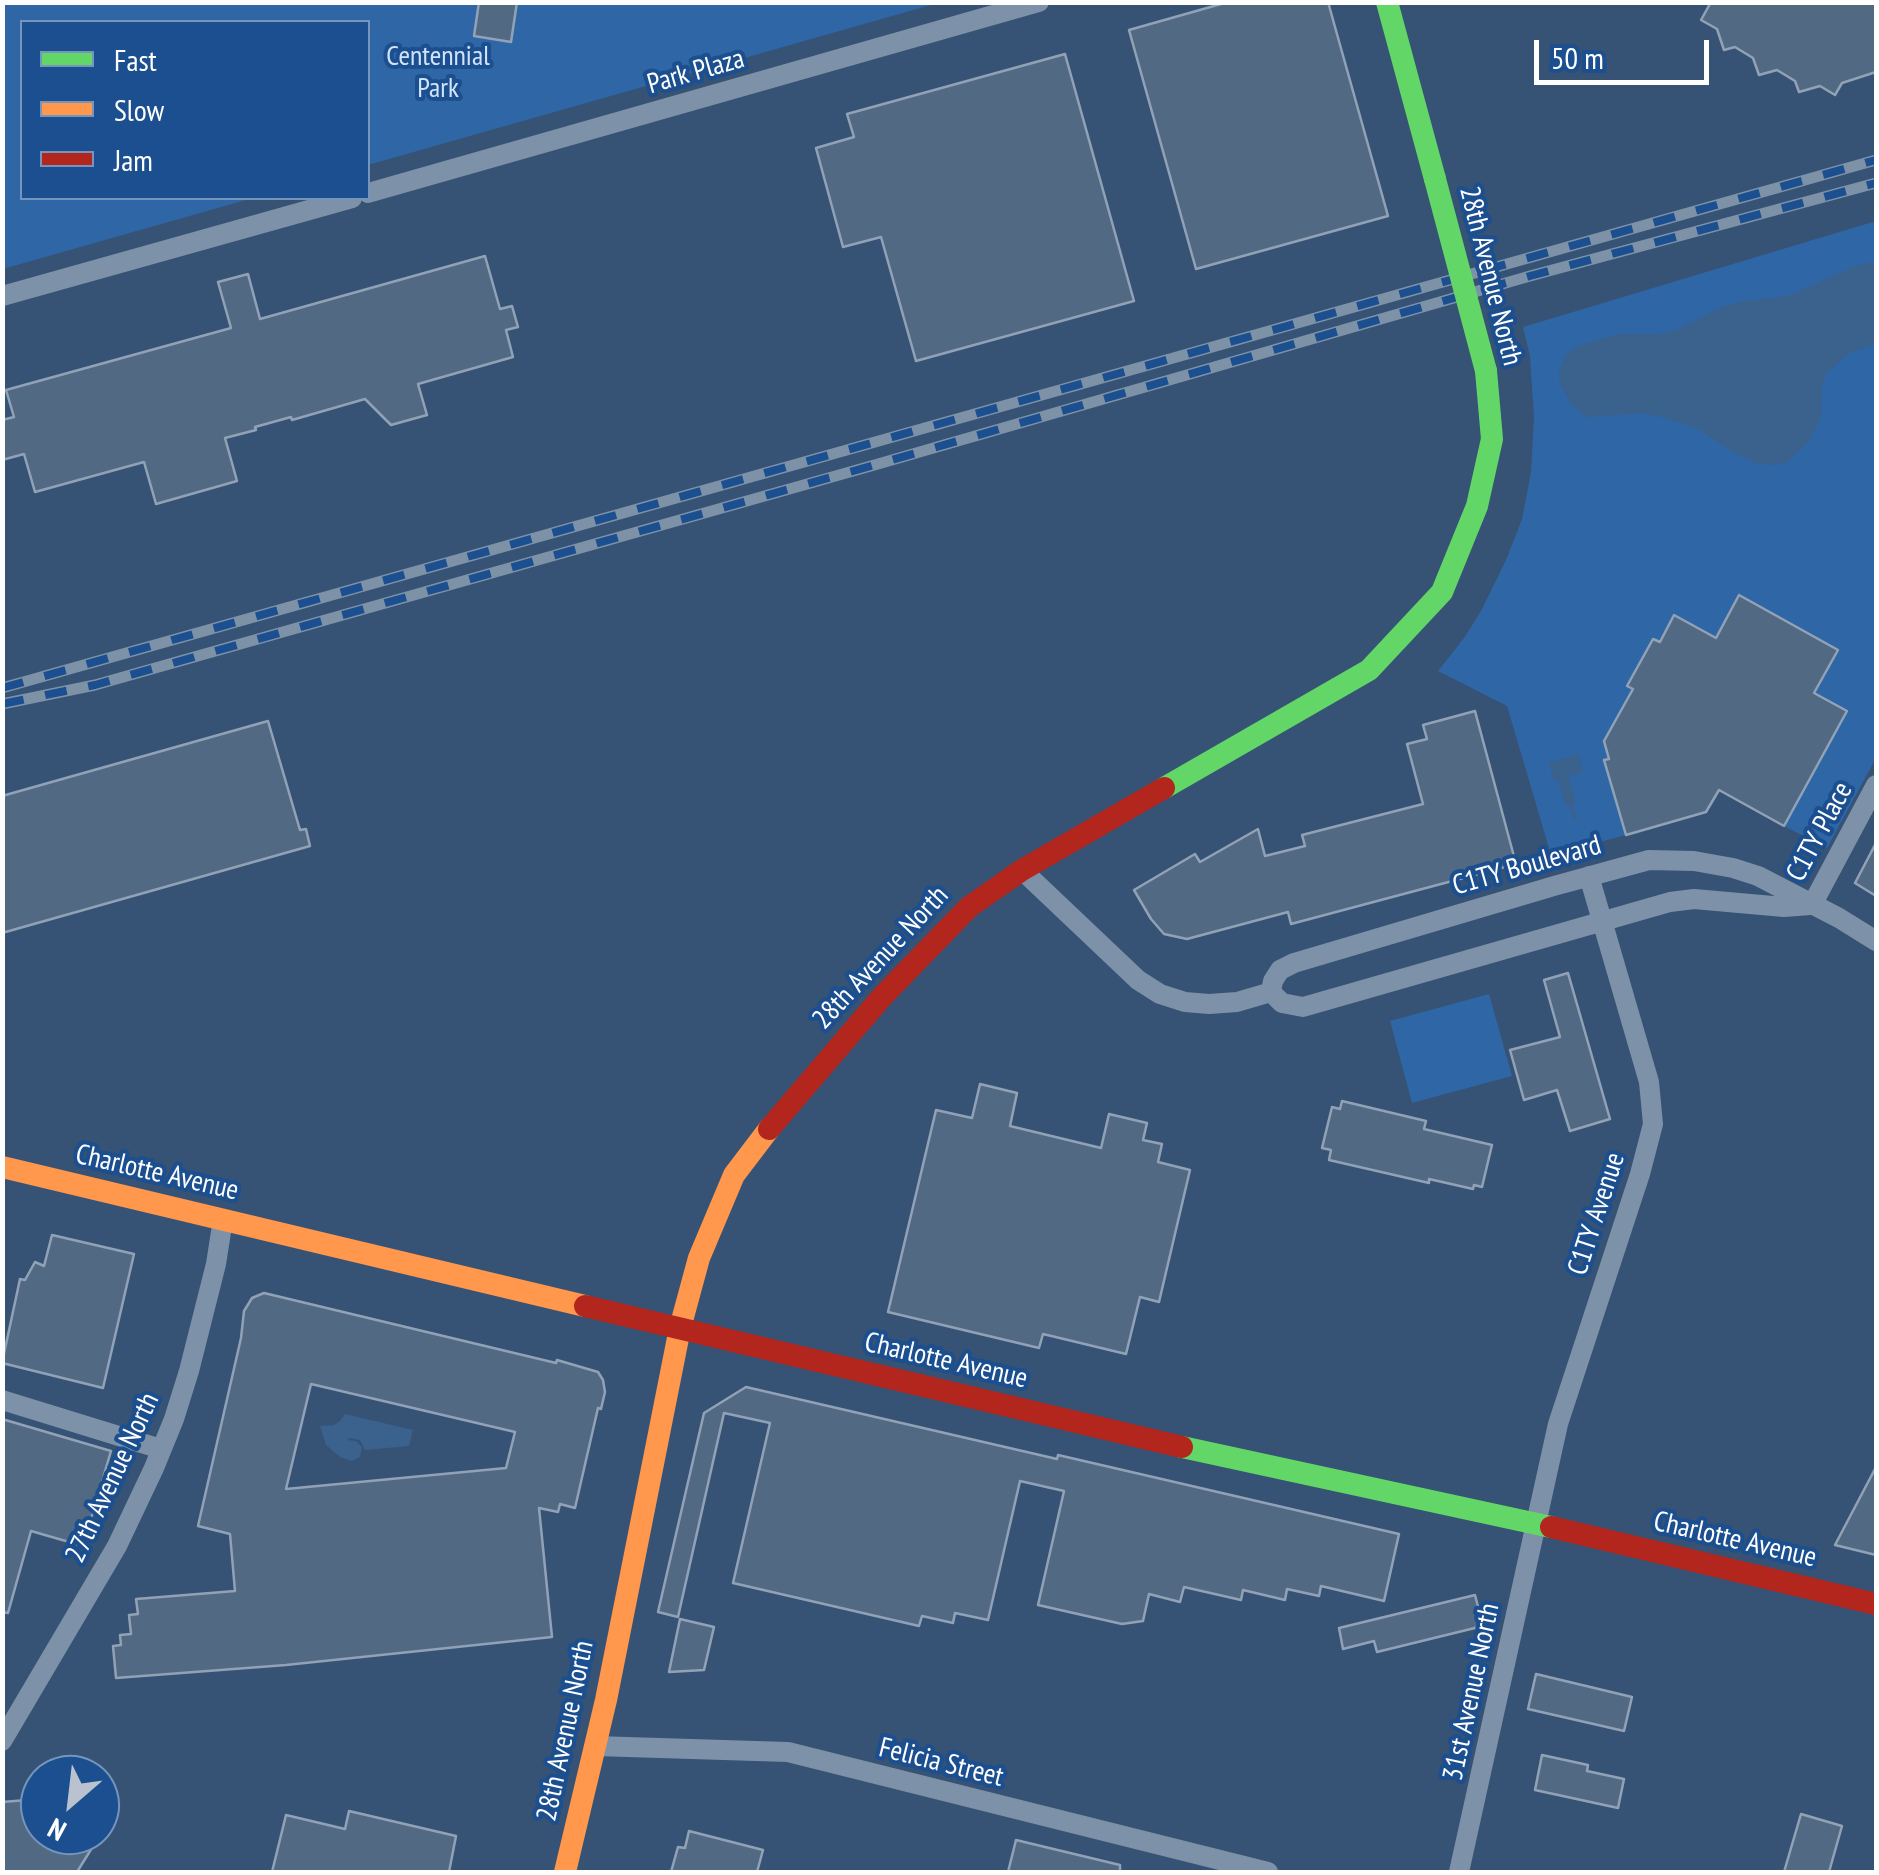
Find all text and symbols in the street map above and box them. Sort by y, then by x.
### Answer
legend [20,20,370,200]
scale bar [1539,20,1714,82]
text: 50 m [1551,38,1604,77]
text: Fast [114,40,157,79]
park label: Centennial Park [386,40,490,106]
street label: Park Plaza [644,42,748,102]
text: Slow [114,90,164,129]
text: Jam [114,140,153,179]
street label: 28th Avenue North [1452,183,1528,369]
street label: C1TY Place [1780,777,1860,887]
street label: C1TY Boulevard [1449,829,1605,903]
street label: 28th Avenue North [806,879,956,1037]
street label: Charlotte Avenue [72,1138,242,1208]
street label: C1TY Avenue [1561,1148,1633,1280]
street label: Charlotte Avenue [861,1326,1031,1396]
street label: 27th Avenue North [59,1388,167,1568]
street label: Charlotte Avenue [1650,1505,1820,1575]
street label: 31st Avenue North [1437,1600,1507,1784]
street label: 28th Avenue North [530,1638,602,1824]
street label: Felicia Street [875,1731,1007,1795]
north arrow [20,1755,120,1855]
text: N [41,1810,72,1850]

